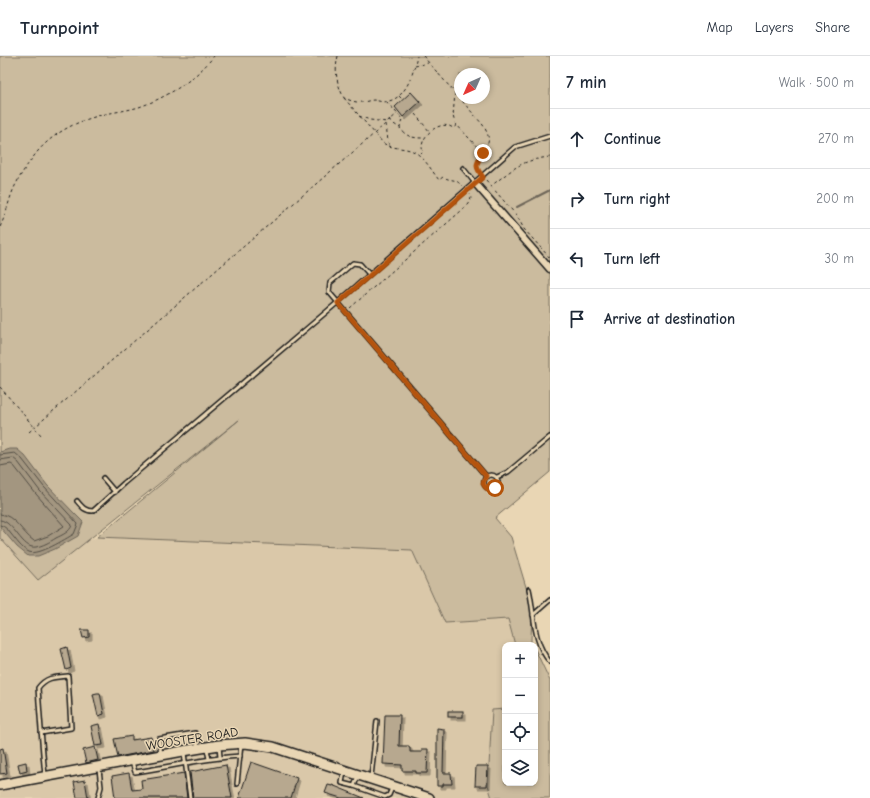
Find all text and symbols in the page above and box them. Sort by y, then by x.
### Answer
text: Turnpoint [20,17,99,39]
text: Map [706,19,733,36]
text: Layers [755,19,793,36]
text: Share [815,19,850,36]
north arrow [454,68,490,104]
text: 7 min [566,73,607,92]
text: Walk · 500 m [779,75,854,90]
icon: ahead [566,128,588,150]
text: Continue [604,130,661,148]
text: 270 m [818,131,854,146]
route end [474,144,492,162]
icon: right [566,188,588,210]
text: Turn right [604,190,670,208]
text: 200 m [816,191,854,206]
icon: left [566,248,588,270]
text: Turn left [604,250,660,268]
text: 30 m [824,251,854,266]
icon: arrive [566,308,588,330]
text: Arrive at destination [604,310,735,328]
route start [486,479,504,497]
map controls [502,642,538,786]
button: + [502,642,538,678]
button: − [502,678,538,714]
button: locate [502,714,538,750]
street label: WOOSTER ROAD [145,724,239,753]
button: layers [502,750,538,786]

